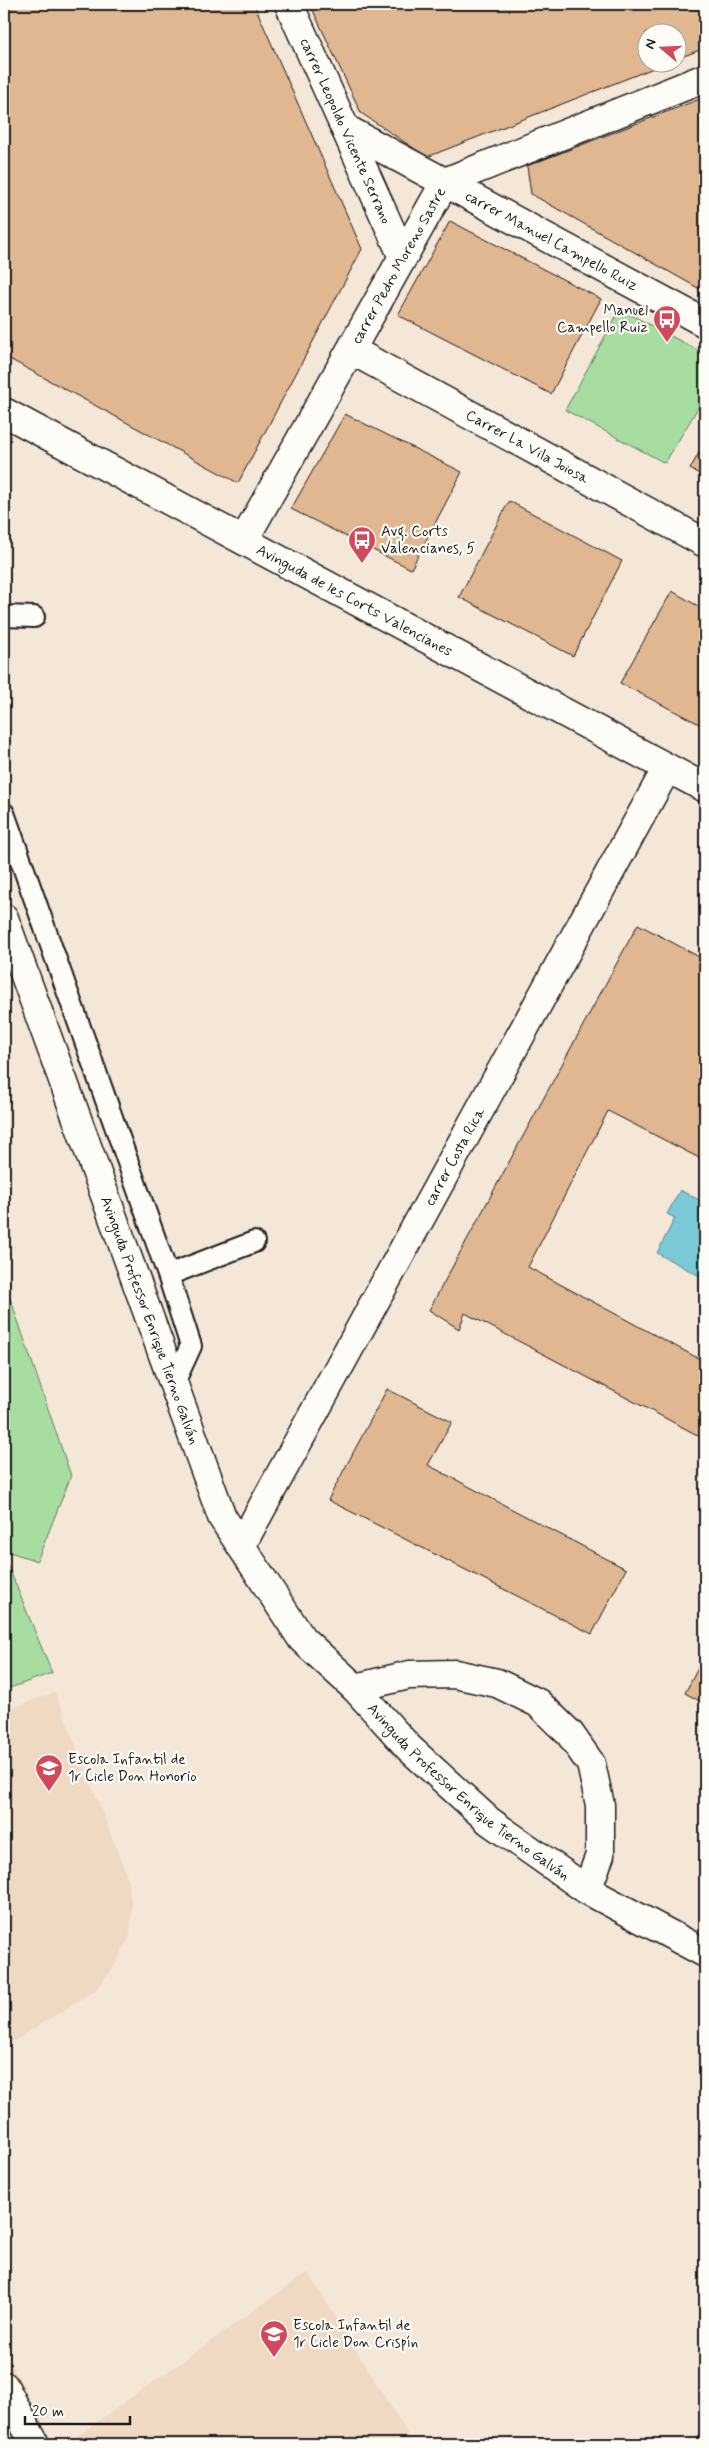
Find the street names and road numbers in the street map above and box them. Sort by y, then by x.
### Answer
street label: carrer Leopoldo Vicente Serrano [295,35,396,227]
street label: carrer Pedro Moreno Sastre [347,184,451,348]
street label: carrer Manuel Campello Ruiz [462,186,641,296]
street label: Carrer La Vila Joiosa [462,405,593,489]
street label: Avinguda de les Corts Valencianes [253,540,456,662]
street label: carrer Costa Rica [420,1104,490,1210]
street label: Avinguda Professor Enrique Tierno Galván [95,1194,204,1447]
street label: Avinguda Professor Enrique Tierno Galván [362,1699,573,1886]

